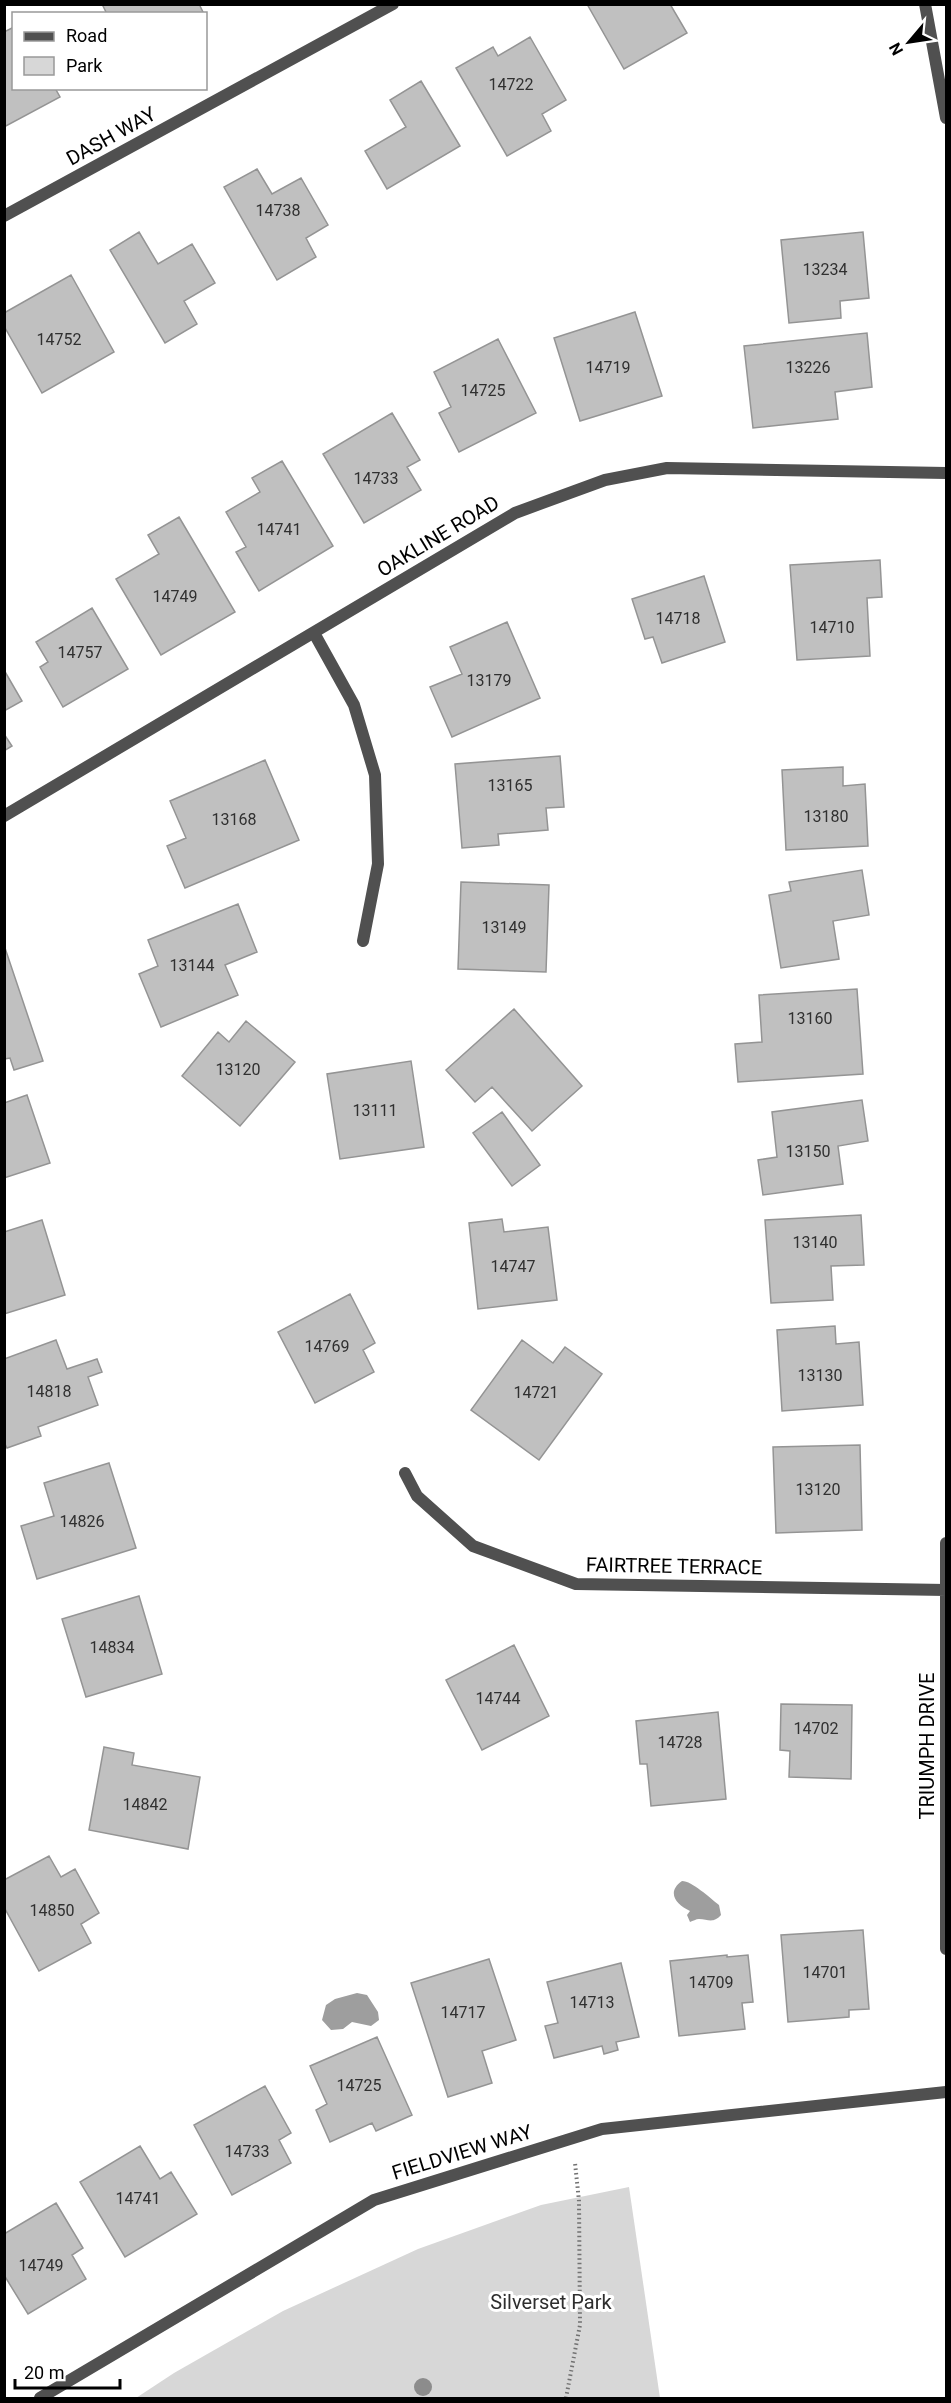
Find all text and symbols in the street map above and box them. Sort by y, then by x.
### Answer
legend [12,12,207,90]
north arrow [879,12,939,72]
text: Road [66,25,107,46]
text: N [885,39,907,59]
text: Park [66,55,103,76]
house number: 14722 [489,75,533,94]
street label: DASH WAY [62,102,160,170]
house number: 14738 [256,201,300,220]
house number: 13234 [803,260,847,279]
house number: 14752 [37,330,81,349]
house number: 14719 [586,358,630,377]
house number: 13226 [786,358,830,377]
house number: 14725 [461,381,505,400]
house number: 14733 [354,469,398,488]
street label: OAKLINE ROAD [373,490,503,582]
house number: 14741 [257,520,301,539]
house number: 14749 [153,587,197,606]
house number: 14718 [656,609,700,628]
house number: 14710 [810,618,854,637]
house number: 14757 [58,643,102,662]
house number: 13179 [467,671,511,690]
house number: 13165 [488,776,532,795]
house number: 13180 [804,807,848,826]
house number: 13168 [212,810,256,829]
house number: 13149 [482,918,526,937]
house number: 13144 [170,956,214,975]
house number: 13160 [788,1009,832,1028]
house number: 13120 [216,1060,260,1079]
house number: 13111 [353,1101,397,1120]
house number: 13150 [786,1142,830,1161]
house number: 13140 [793,1233,837,1252]
house number: 14747 [491,1257,535,1276]
house number: 14769 [305,1337,349,1356]
house number: 13130 [798,1366,842,1385]
house number: 14818 [27,1382,71,1401]
house number: 14721 [514,1383,558,1402]
house number: 13120 [796,1480,840,1499]
house number: 14826 [60,1512,104,1531]
street label: FAIRTREE TERRACE [586,1552,762,1580]
house number: 14834 [90,1638,134,1657]
street label: TRIUMPH DRIVE [915,1673,939,1819]
house number: 14744 [476,1689,520,1708]
house number: 14702 [794,1719,838,1738]
house number: 14728 [658,1733,702,1752]
house number: 14842 [123,1795,167,1814]
house number: 14850 [30,1901,74,1920]
house number: 14701 [803,1963,847,1982]
house number: 14709 [689,1973,733,1992]
house number: 14713 [570,1993,614,2012]
house number: 14717 [441,2003,485,2022]
house number: 14725 [337,2076,381,2095]
street label: FIELDVIEW WAY [389,2119,535,2185]
house number: 14733 [225,2142,269,2161]
house number: 14741 [116,2189,160,2208]
house number: 14749 [19,2256,63,2275]
park label: Silverset Park [490,2290,613,2314]
scale bar [15,2352,120,2390]
text: 20 m [24,2362,64,2383]

